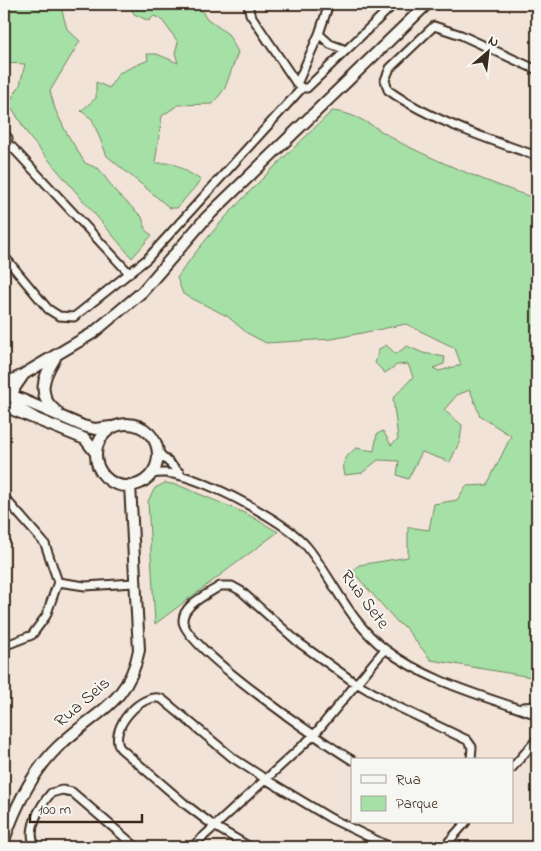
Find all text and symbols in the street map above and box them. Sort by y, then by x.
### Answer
north arrow [464,28,514,78]
text: N [484,30,503,53]
street label: Rua Sete [333,565,395,636]
street label: Rua Seis [49,671,117,735]
legend [351,758,514,824]
text: Rua [396,769,421,791]
scale bar [30,791,142,823]
text: Parque [396,793,438,815]
text: 100 m [38,799,71,821]

